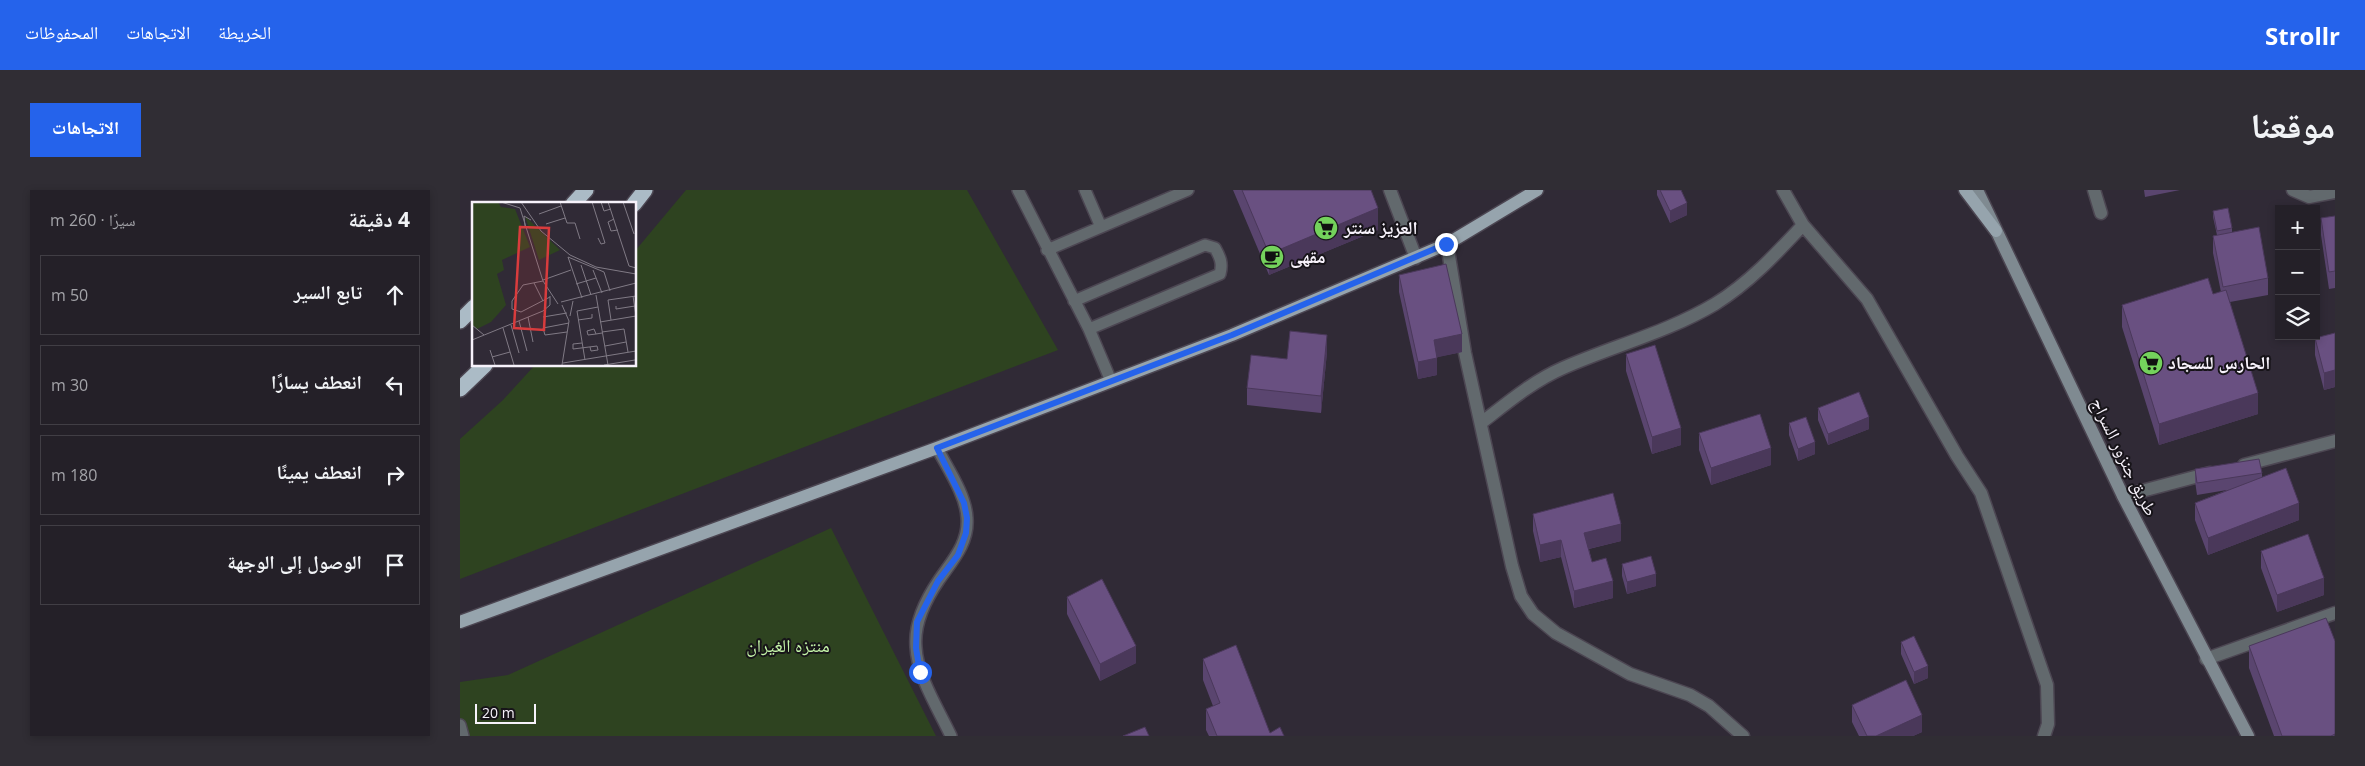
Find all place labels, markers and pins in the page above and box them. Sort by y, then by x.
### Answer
supermarket icon: العزيز سنتر [1313,215,1339,241]
place label: العزيز سنتر [1343,215,1418,239]
cafe icon: مقهى [1259,244,1285,270]
place label: مقهى [1290,244,1326,268]
supermarket icon: الحارس للسجاد [2138,350,2164,376]
place label: الحارس للسجاد [2168,350,2270,374]

